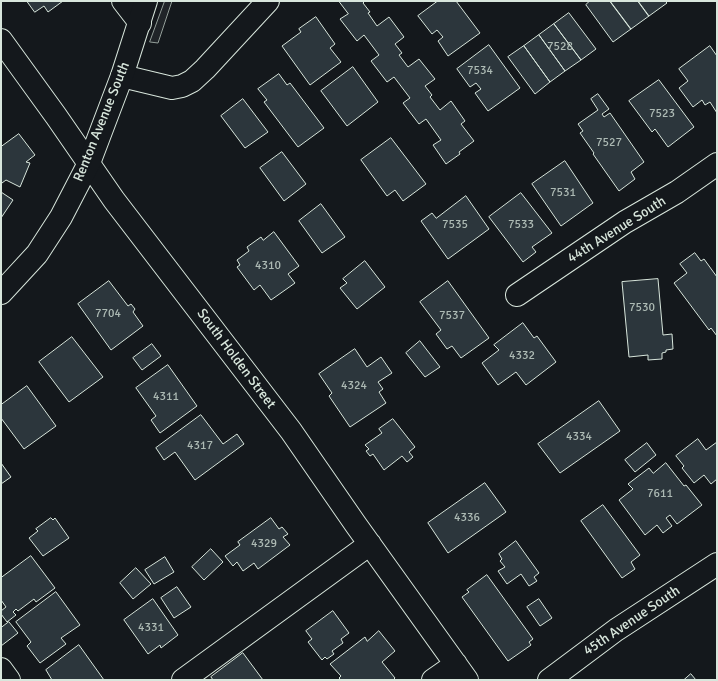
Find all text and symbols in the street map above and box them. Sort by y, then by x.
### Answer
house number: 7528 [547,40,573,54]
street label: Renton Avenue South [70,60,134,184]
house number: 7534 [467,64,493,78]
house number: 7523 [649,107,675,121]
house number: 7527 [596,136,622,150]
house number: 7531 [550,186,576,200]
street label: 44th Avenue South [565,193,669,267]
house number: 7535 [442,218,468,232]
house number: 7533 [508,218,534,232]
house number: 4310 [255,259,281,273]
house number: 7530 [629,301,655,315]
street label: South Holden Street [193,306,279,412]
house number: 7704 [95,307,121,321]
house number: 7537 [439,309,465,323]
house number: 4332 [509,349,535,363]
house number: 4324 [341,379,367,393]
house number: 4311 [153,390,179,404]
house number: 4334 [566,430,592,444]
house number: 4317 [187,439,213,453]
house number: 7611 [647,487,673,501]
house number: 4336 [454,511,480,525]
house number: 4329 [251,537,277,551]
street label: 45th Avenue South [581,582,683,660]
house number: 4331 [138,621,164,635]

